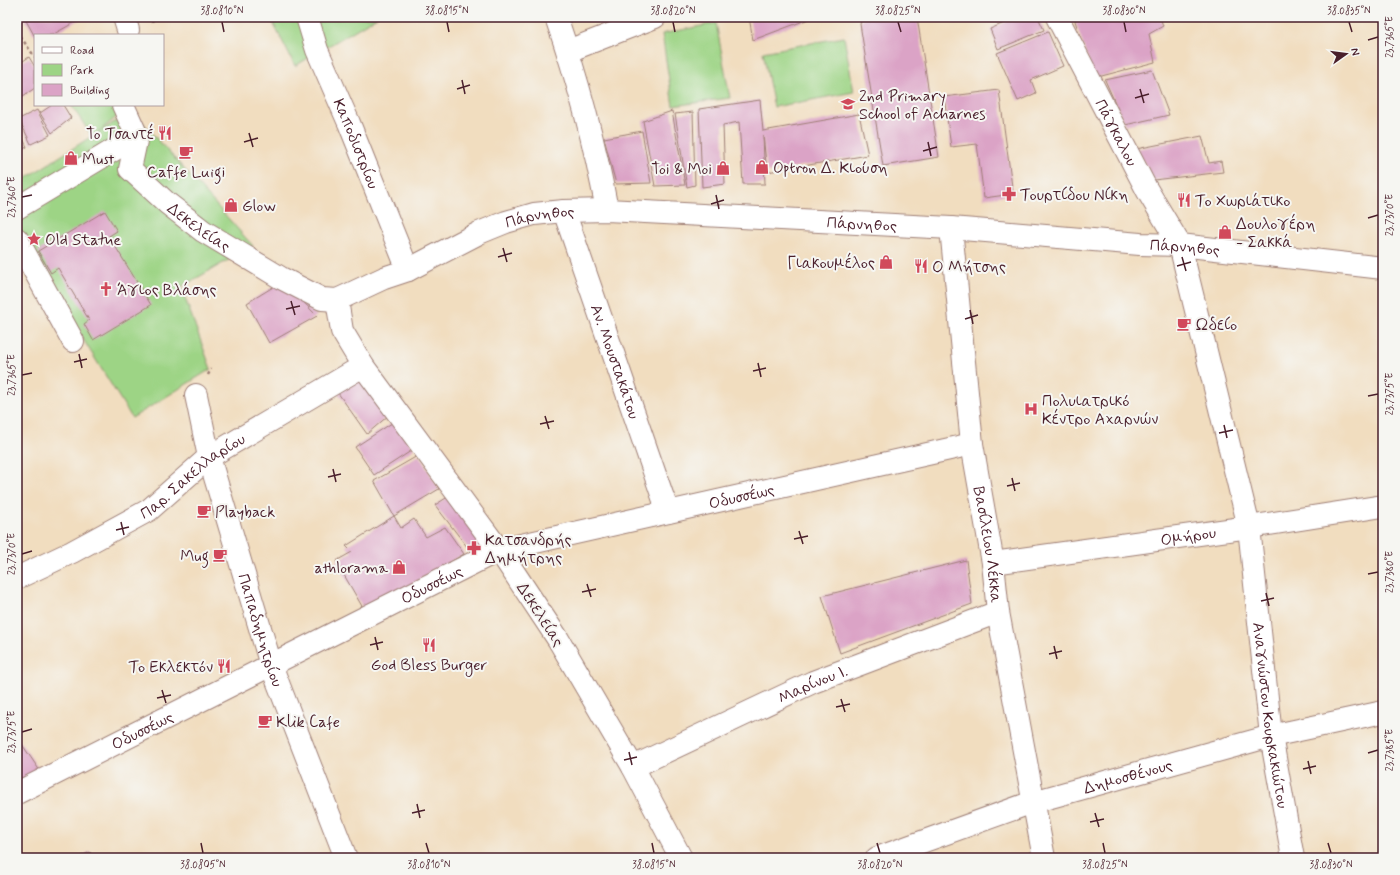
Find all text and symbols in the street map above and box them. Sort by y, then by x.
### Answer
text: 38.0810°N [201,4,244,18]
text: 38.0815°N [425,4,469,18]
text: 38.0820°N [650,4,696,18]
text: 38.0825°N [875,4,921,18]
text: 38.0830°N [1102,4,1146,18]
text: 38.0835°N [1327,4,1371,18]
text: 23.7365°E [1383,16,1397,58]
legend [34,34,164,106]
north arrow [1326,34,1366,74]
text: Road [70,43,94,59]
text: N [1347,47,1362,57]
text: Park [70,63,94,79]
text: Building [70,83,110,100]
place label: 2nd Primary School of Acharnes [859,86,986,125]
street label: Καποδιστρίου [327,95,383,192]
school or university icon: 2nd Primary School of Acharnes [840,96,856,112]
street label: Πάγκαλου [1090,96,1142,170]
place label: To Τσαντέ [86,123,154,145]
restaurant icon: To Τσαντέ [157,125,173,141]
cafe icon: Caffe Luigi [178,144,194,160]
place label: Must [82,149,114,170]
shop icon: Must [63,150,79,166]
place label: Optron Δ. Κιούση [773,158,888,179]
place label: Toi & Moi [651,159,712,180]
shop icon: Optron Δ. Κιούση [754,159,770,175]
shop icon: Toi & Moi [715,160,731,176]
place label: Caffe Luigi [147,162,225,184]
text: 23.7360°E [5,176,19,218]
place label: Τουρτίδου Νίκη [1020,185,1129,206]
pharmacy icon: Τουρτίδου Νίκη [1001,186,1017,202]
place label: Το Χωριάτικο [1195,191,1290,212]
restaurant icon: Το Χωριάτικο [1176,192,1192,208]
text: 23.7370°E [1383,194,1397,236]
place label: Glow [242,196,276,217]
shop icon: Glow [223,197,239,213]
street label: Δεκελείας [162,198,234,257]
street label: Πάρνηθος [503,202,575,234]
street label: Πάρνηθος [826,213,897,237]
place label: Δουλογέρη - Σακκά [1236,213,1315,253]
shop icon: Δουλογέρη - Σακκά [1217,224,1233,240]
place label: Old Statue [45,230,121,251]
place icon: Old Statue [26,231,42,247]
street label: Πάρνηθος [1150,235,1221,261]
place label: Γιακουμέλος [787,252,875,274]
shop icon: Γιακουμέλος [878,254,894,270]
place label: Ο Μήτσης [932,257,1006,278]
restaurant icon: Ο Μήτσης [913,258,929,274]
place label: Άγιος Βλάσης [117,280,217,301]
church icon: Άγιος Βλάσης [98,281,114,297]
street label: Αν. Μουστακάτου [585,302,644,422]
place label: Ωδείο [1195,315,1237,336]
cafe icon: Ωδείο [1176,316,1192,332]
text: 23.7365°E [5,354,19,396]
text: 23.7375°E [1383,373,1397,415]
place label: Πολυιατρικό Κέντρο Αχαρνών [1042,391,1158,430]
hospital icon: Πολυιατρικό Κέντρο Αχαρνών [1023,401,1039,417]
street label: Παρ. Σακελλαρίου [137,429,249,525]
street label: Οδυσσέως [707,480,776,515]
street label: Βασίλειου Λέκκα [968,485,1006,604]
place label: Playback [215,502,275,523]
cafe icon: Playback [196,503,212,519]
street label: Ομήρου [1159,523,1217,551]
place label: Κατσανδρής Δημήτρης [485,530,572,569]
text: 23.7370°E [5,533,19,575]
pharmacy icon: Κατσανδρής Δημήτρης [466,540,482,556]
place label: Mug [180,546,209,568]
cafe icon: Mug [212,547,228,563]
text: 23.7380°E [1383,551,1397,593]
place label: athlorama [315,558,388,579]
shop icon: athlorama [391,559,407,575]
street label: Οδυσσέως [397,561,467,610]
street label: Παπαδημητρίου [232,571,288,690]
street label: Δεκελείας [511,579,568,651]
street label: Αναγνώστου Κουρκακιώτου [1247,621,1293,810]
restaurant icon: God Bless Burger [421,637,437,653]
place label: God Bless Burger [371,655,487,677]
place label: Το Εκλεκτόν [128,657,213,678]
restaurant icon: Το Εκλεκτόν [216,658,232,674]
street label: Μαρίνου Ι. [775,661,851,709]
street label: Οδυσσέως [108,707,177,756]
text: 23.7375°E [5,711,19,753]
place label: Klik Cafe [276,712,340,733]
cafe icon: Klik Cafe [257,713,273,729]
text: 23.7385°E [1383,729,1397,771]
street label: Δημοσθένους [1081,755,1175,800]
text: 38.0805°N [180,858,226,872]
text: 38.0810°N [408,858,451,872]
text: 38.0815°N [632,858,676,872]
text: 38.0820°N [857,858,903,872]
text: 38.0825°N [1082,858,1128,872]
text: 38.0830°N [1309,858,1353,872]

